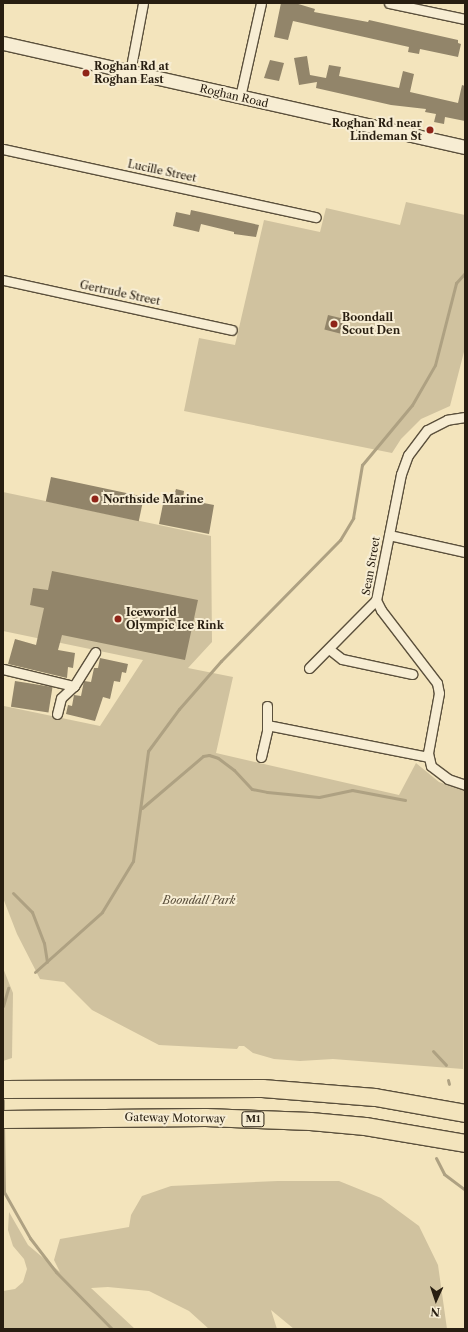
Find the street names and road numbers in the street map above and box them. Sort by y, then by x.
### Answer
street label: Roghan Road [198,82,270,110]
street label: Lucille Street [126,157,198,185]
street label: Gertrude Street [79,278,161,308]
street label: Sean Street [359,536,383,596]
street label: Gateway Motorway [124,1111,226,1125]
road number: M1 [241,1111,265,1127]

